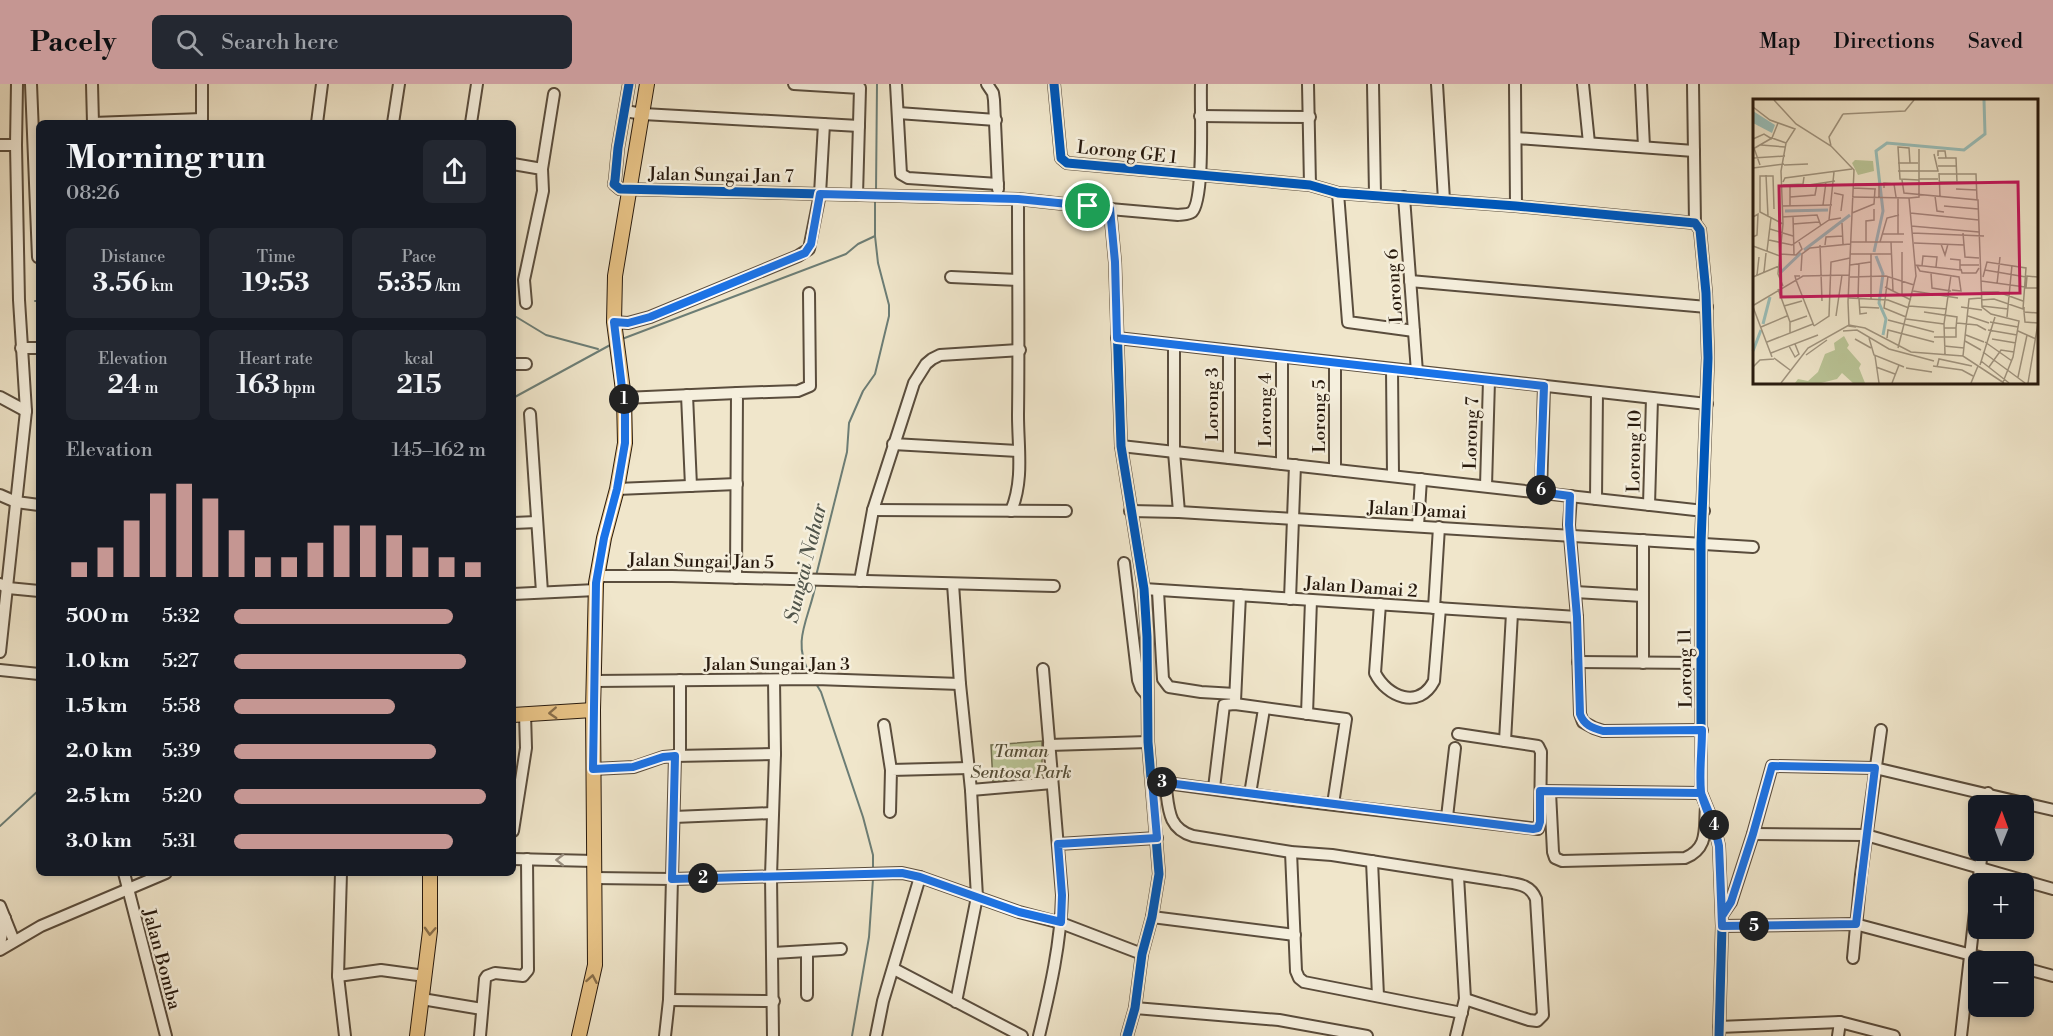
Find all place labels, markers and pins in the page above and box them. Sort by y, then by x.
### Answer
pin [1062,180,1113,231]
pin: 1 [609,384,639,414]
pin: 6 [1526,475,1556,505]
pin: 3 [1147,767,1177,797]
pin: 4 [1699,810,1729,840]
pin: 2 [688,863,718,893]
pin: 5 [1739,911,1769,941]

